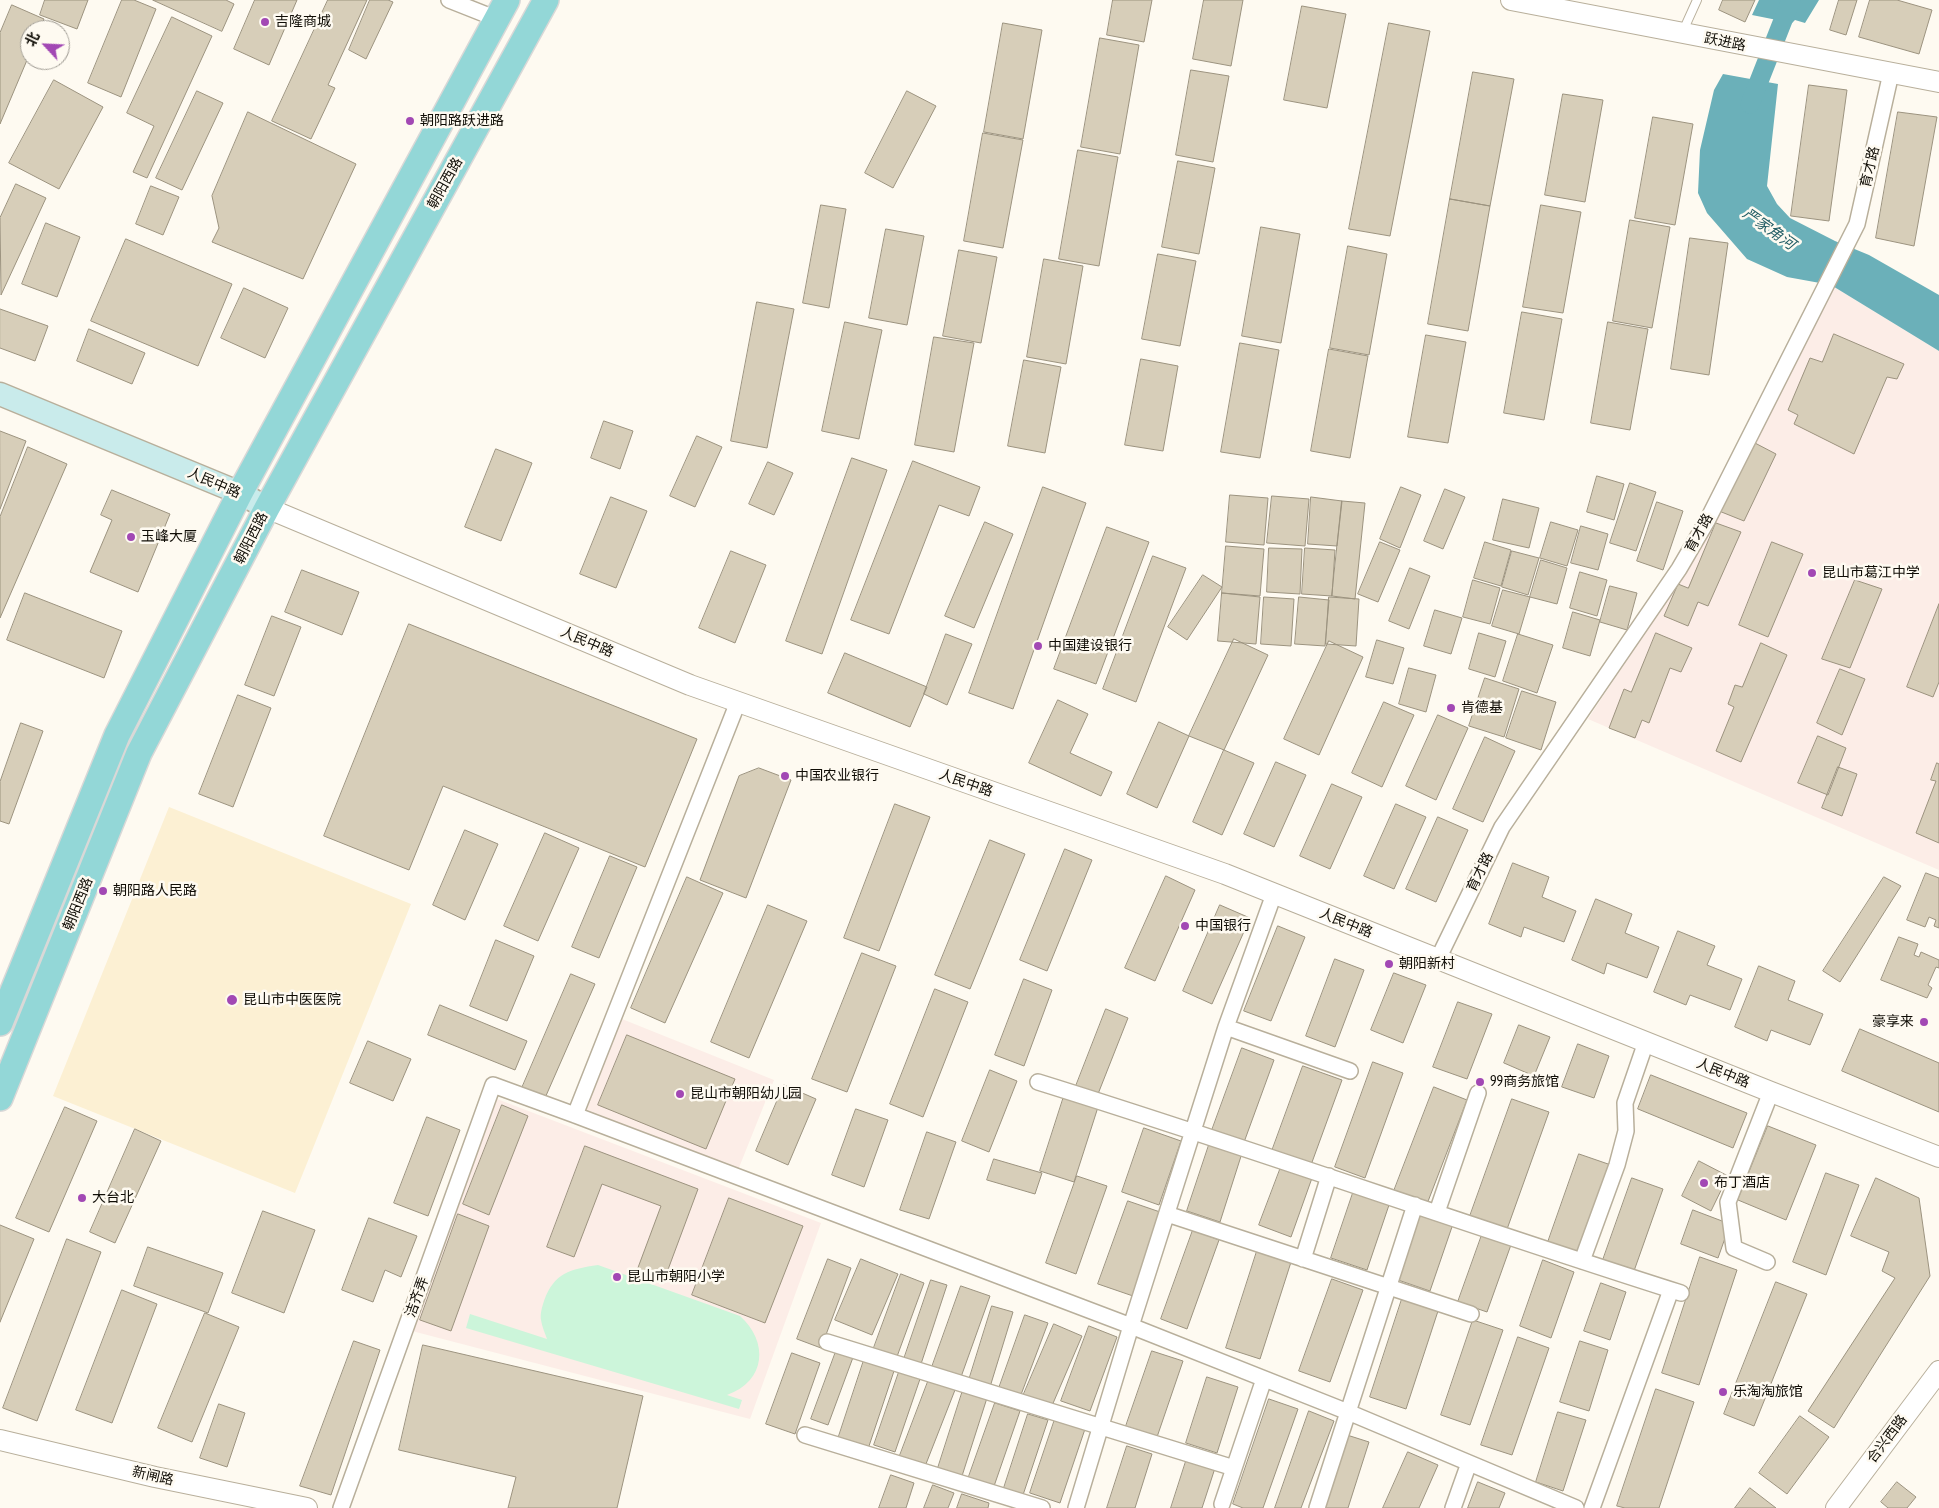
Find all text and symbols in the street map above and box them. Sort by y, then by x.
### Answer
place label: 吉隆商城 [275,14,331,30]
marker: 吉隆商城 [259,16,271,28]
north arrow [20,20,70,70]
text: 北 [22,29,43,49]
street label: 跃进路 [1703,30,1747,54]
place label: 朝阳路跃进路 [420,113,504,129]
marker: 朝阳路跃进路 [404,115,416,127]
street label: 育才路 [1857,145,1883,189]
street label: 朝阳西路 [424,154,466,212]
water label: 严家角河 [1739,204,1799,254]
street label: 人民中路 [185,464,243,502]
street label: 朝阳西路 [231,509,271,567]
street label: 育才路 [1681,511,1717,555]
place label: 玉峰大厦 [141,529,197,545]
marker: 玉峰大厦 [125,531,137,543]
place label: 昆山市葛江中学 [1822,565,1920,581]
marker: 昆山市葛江中学 [1806,567,1818,579]
street label: 人民中路 [558,623,616,661]
place label: 中国建设银行 [1048,638,1132,654]
marker: 中国建设银行 [1032,640,1044,652]
place label: 肯德基 [1461,700,1503,716]
marker: 肯德基 [1445,702,1457,714]
street label: 人民中路 [937,766,995,800]
place label: 中国农业银行 [795,768,879,784]
marker: 中国农业银行 [779,770,791,782]
street label: 育才路 [1463,849,1497,895]
street label: 朝阳西路 [60,875,96,933]
place label: 朝阳路人民路 [113,883,197,899]
marker: 朝阳路人民路 [97,885,109,897]
street label: 人民中路 [1317,905,1375,941]
place label: 中国银行 [1195,918,1251,934]
marker: 中国银行 [1179,920,1191,932]
place label: 朝阳新村 [1399,956,1455,972]
marker: 朝阳新村 [1383,958,1395,970]
place label: 昆山市中医医院 [243,992,341,1008]
marker: 昆山市中医医院 [225,993,239,1007]
place label: 豪享来 [1872,1014,1914,1030]
marker: 豪享来 [1918,1016,1930,1028]
street label: 人民中路 [1694,1055,1752,1091]
place label: 99商务旅馆 [1490,1074,1559,1090]
marker: 99商务旅馆 [1474,1076,1486,1088]
place label: 昆山市朝阳幼儿园 [690,1086,802,1102]
marker: 昆山市朝阳幼儿园 [674,1088,686,1100]
place label: 布丁酒店 [1714,1175,1770,1191]
marker: 布丁酒店 [1698,1177,1710,1189]
place label: 大台北 [92,1190,134,1206]
marker: 大台北 [76,1192,88,1204]
place label: 昆山市朝阳小学 [627,1269,725,1285]
marker: 昆山市朝阳小学 [611,1271,623,1283]
street label: 洁齐弄 [402,1274,432,1320]
place label: 乐淘淘旅馆 [1733,1384,1803,1400]
marker: 乐淘淘旅馆 [1717,1386,1729,1398]
street label: 合兴西路 [1863,1412,1911,1466]
street label: 新闸路 [131,1463,175,1489]

